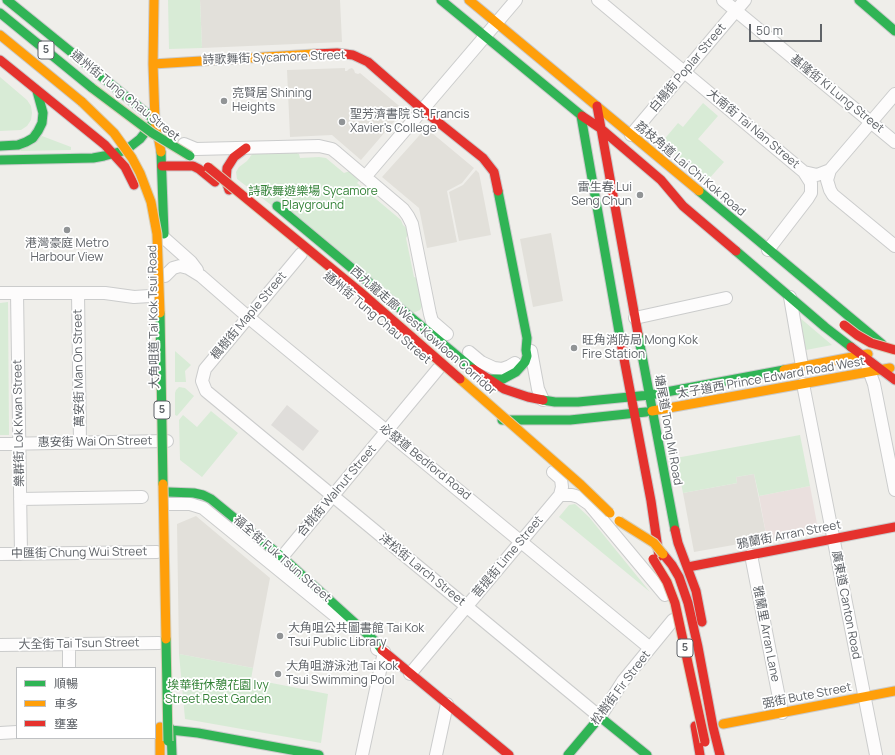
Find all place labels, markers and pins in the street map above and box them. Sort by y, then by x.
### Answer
place label: 亮賢居 Shining Heights [232,87,312,115]
marker: 亮賢居 Shining Heights [219,96,229,106]
place label: 聖芳濟書院 St. Francis Xavier's College [350,108,469,136]
marker: 聖芳濟書院 St. Francis Xavier's College [337,117,347,127]
place label: 雷生春 Lui Seng Chun [571,181,632,209]
marker: 雷生春 Lui Seng Chun [635,190,645,200]
marker: 港灣豪庭 Metro Harbour View [62,225,72,235]
place label: 港灣豪庭 Metro Harbour View [25,237,109,265]
place label: 旺角消防局 Mong Kok Fire Station [582,334,698,362]
marker: 旺角消防局 Mong Kok Fire Station [569,343,579,353]
place label: 大角咀公共圖書館 Tai Kok Tsui Public Library [288,622,424,650]
marker: 大角咀公共圖書館 Tai Kok Tsui Public Library [275,631,285,641]
place label: 大角咀游泳池 Tai Kok Tsui Swimming Pool [286,660,398,688]
marker: 大角咀游泳池 Tai Kok Tsui Swimming Pool [273,669,283,679]

